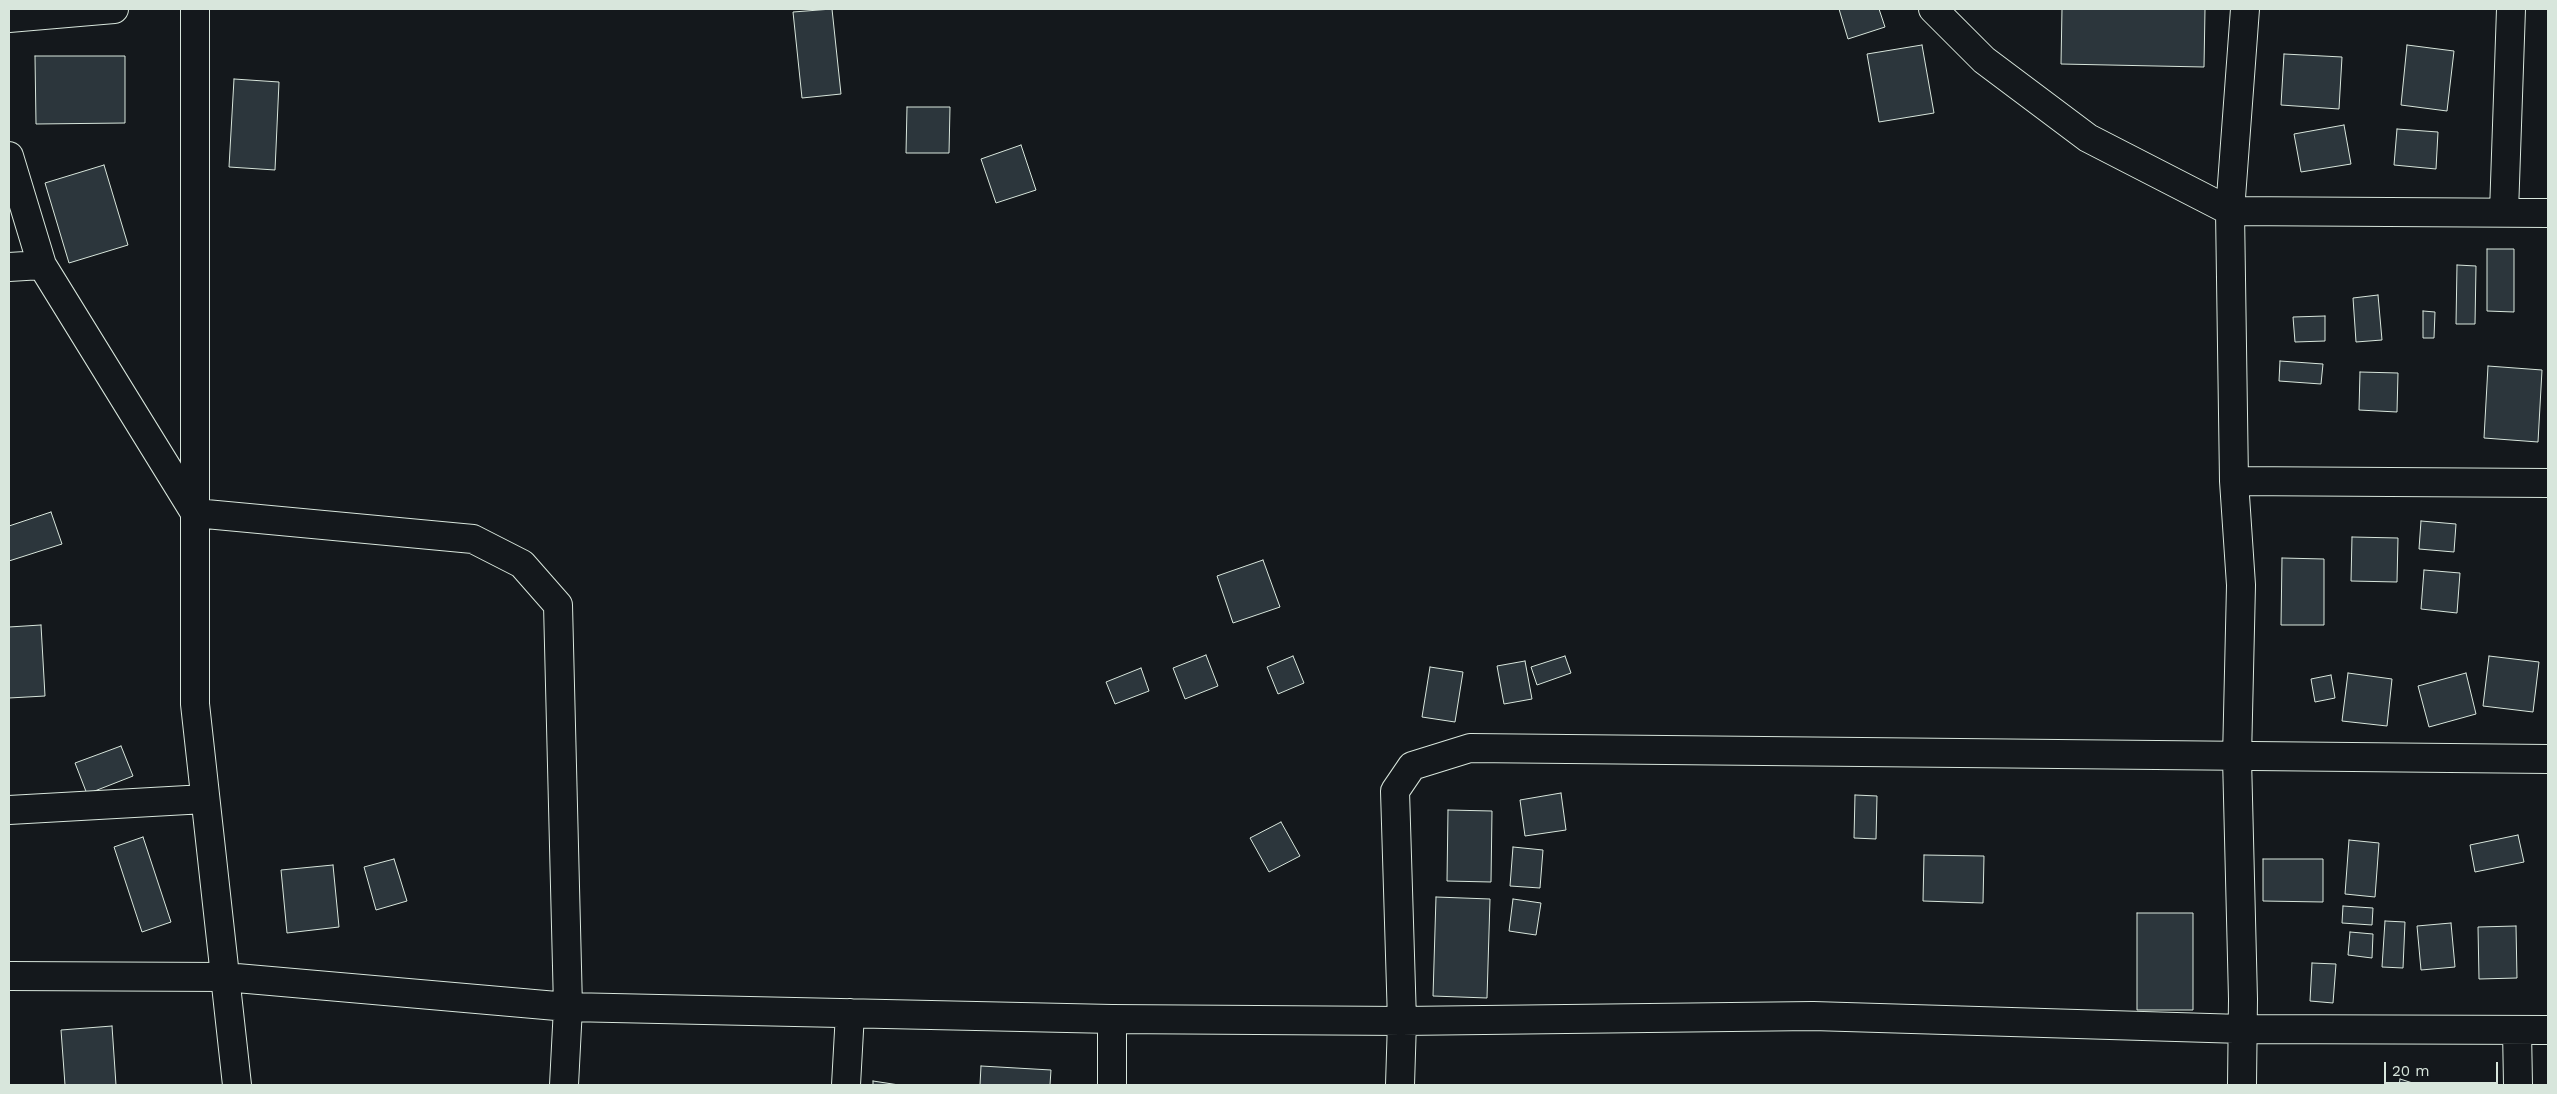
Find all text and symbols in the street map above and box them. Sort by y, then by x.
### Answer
scale bar [2387,1052,2501,1084]
text: 20 m [2392,1062,2430,1080]

